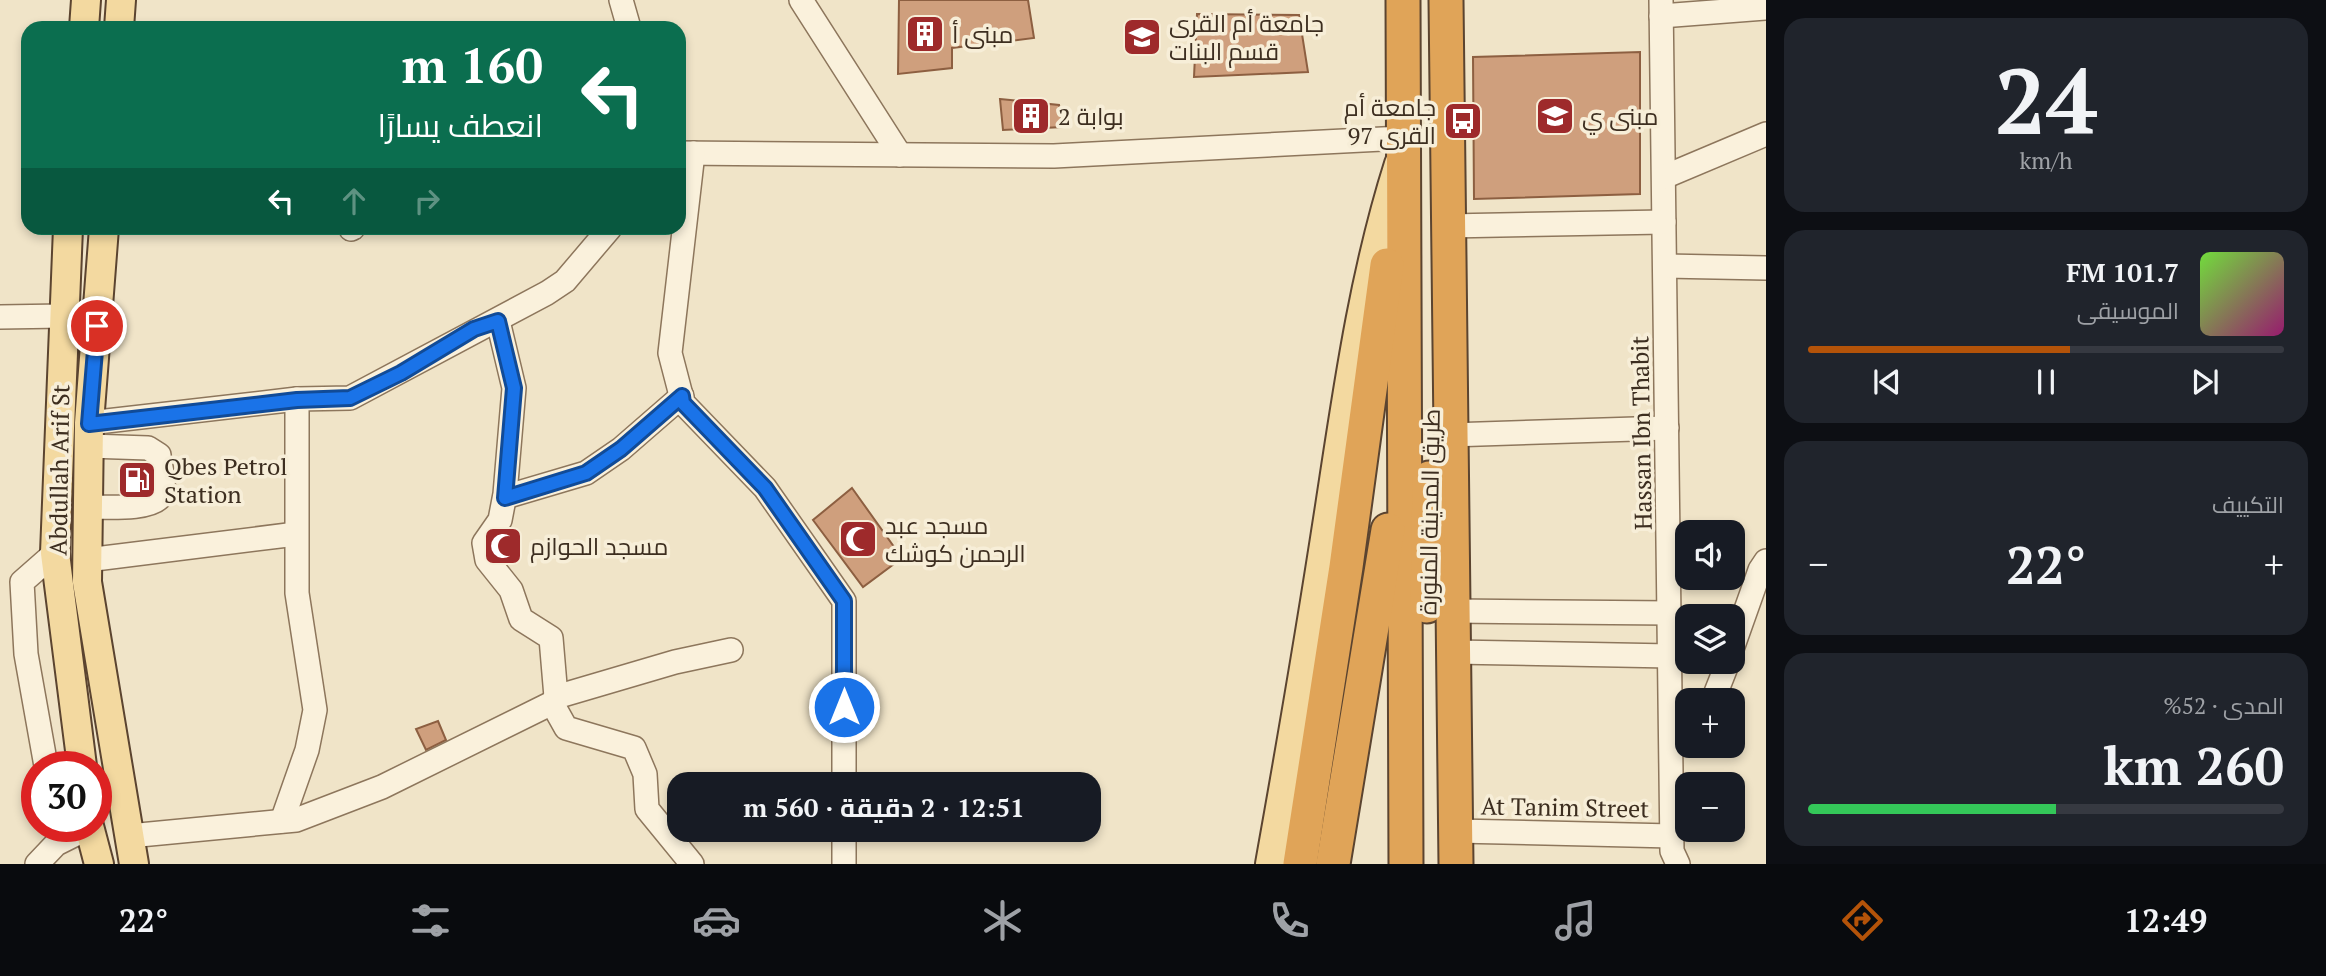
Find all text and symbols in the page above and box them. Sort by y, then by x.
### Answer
place label: جامعة أم القرى قسم البنات [1169,7,1324,68]
building icon: مبنى أ [904,13,946,55]
school or university icon: جامعة أم القرى قسم البنات [1121,16,1163,58]
place label: مبنى أ [952,18,1013,50]
text: 160 m [401,32,543,97]
text: 24 [1995,39,2097,160]
icon: left [567,49,658,140]
place label: جامعة أم القرى 97 [1344,91,1436,151]
building icon: بوابة 2 [1010,95,1052,137]
school or university icon: مبنى ي [1534,95,1576,137]
place label: بوابة 2 [1058,100,1124,132]
bus stop icon: جامعة أم القرى 97 [1442,100,1484,142]
place label: مبنى ي [1582,100,1658,135]
text: انعطف يسارًا [377,104,543,146]
text: km/h [2019,145,2073,176]
icon: left [262,182,300,220]
icon: ahead [335,182,373,220]
icon: right [408,182,446,220]
text: 101.7 FM [2066,255,2179,289]
text: الموسيقى [2077,295,2179,326]
pin [67,296,127,356]
icon: arrive [78,307,116,345]
street label: Hassan Ibn Thabit [1623,335,1659,531]
icon: previous [1868,363,1906,401]
icon: pause [2027,363,2065,401]
icon: next [2186,363,2224,401]
street label: Abdullah Arif St [42,384,76,556]
street label: طريق المدينة المنورة [1411,409,1447,615]
place label: Qbes Petrol Station [164,450,287,510]
fuel station icon: Qbes Petrol Station [116,459,158,501]
text: التكييف [2212,489,2284,520]
place label: مسجد عبد الرحمن كوشك [885,509,1026,569]
mosque icon: مسجد عبد الرحمن كوشك [837,518,879,560]
map controls [1675,520,1745,842]
button: sound [1675,520,1745,590]
mosque icon: مسجد الحوازم [482,525,524,567]
place label: مسجد الحوازم [530,530,668,563]
text: 22° [2006,530,2086,599]
text: − [1808,539,1828,589]
text: + [2264,539,2284,589]
button: layers [1675,604,1745,674]
position arrow [807,670,881,744]
button: + [1675,688,1745,758]
text: المدى · 52% [2163,690,2284,721]
text: 260 km [2103,731,2284,800]
speed limit sign: 30 [21,751,112,842]
button: − [1675,772,1745,842]
text: 12:51 · 2 دقيقة · 560 m [743,790,1025,824]
street label: At Tanim Street [1481,790,1650,824]
icon: filters [406,896,455,945]
icon: car [692,896,741,945]
icon: climate [978,896,1027,945]
icon: phone [1265,896,1314,945]
icon: music [1551,896,1600,945]
icon: directions [1838,896,1887,945]
text: 22° [119,899,168,941]
text: 12:49 [2124,899,2207,941]

